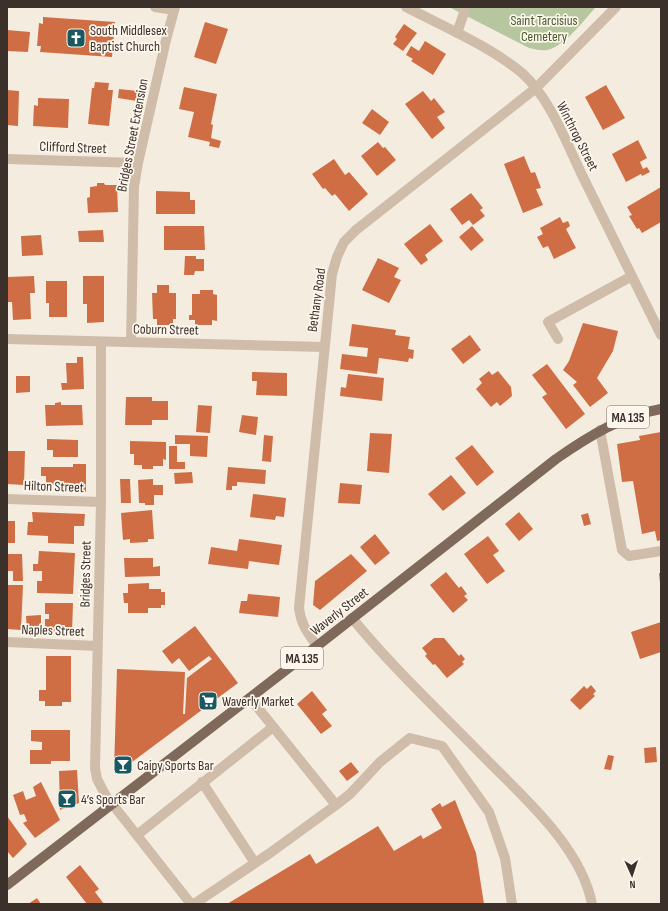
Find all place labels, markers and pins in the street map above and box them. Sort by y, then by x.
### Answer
place label: South Middlesex Baptist Church [90,22,168,55]
church icon: South Middlesex Baptist Church [65,27,87,49]
supermarket icon: Waverly Market [197,690,219,712]
place label: Waverly Market [222,693,294,710]
bar icon: Caipy Sports Bar [112,754,134,776]
place label: Caipy Sports Bar [137,757,214,774]
bar icon: 4’s Sports Bar [56,788,78,810]
place label: 4’s Sports Bar [81,791,145,808]

